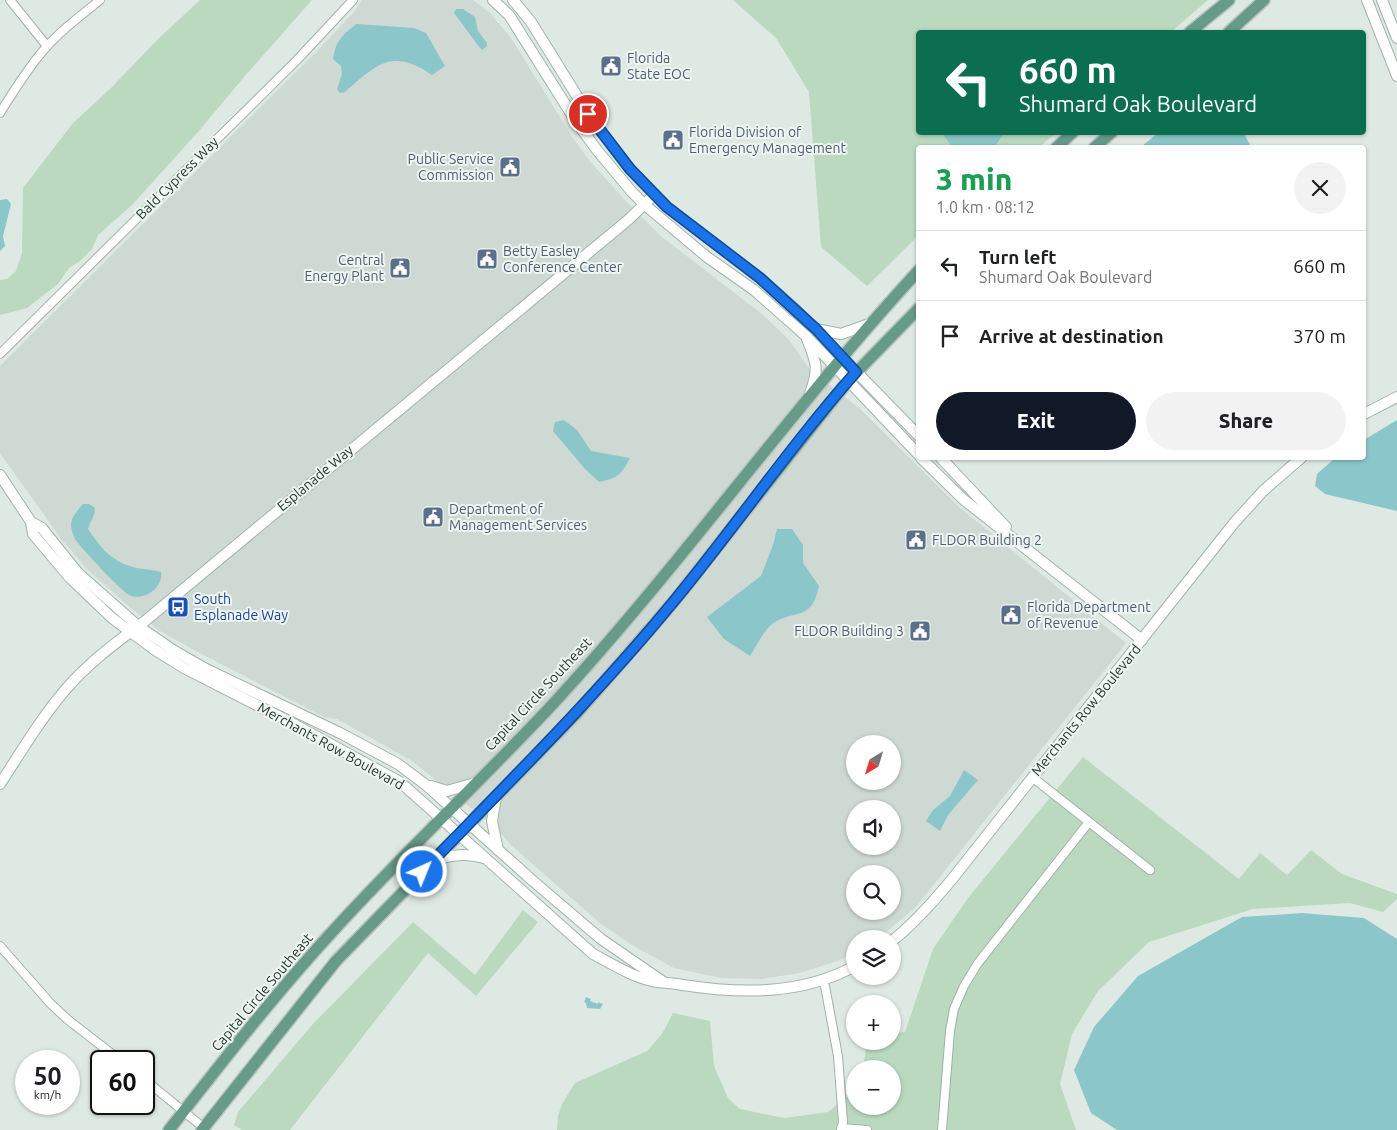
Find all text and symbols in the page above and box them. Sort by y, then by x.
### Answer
place label: Florida State EOC [627,50,691,82]
icon: left [936,50,1001,115]
text: 660 m [1019,50,1117,90]
public building icon: Florida State EOC [599,54,623,78]
text: Shumard Oak Boulevard [1019,91,1257,116]
pin [567,93,609,135]
icon: arrive [574,100,602,128]
place label: Florida Division of Emergency Management [689,124,846,156]
public building icon: Florida Division of Emergency Management [661,128,685,152]
street label: Bald Cypress Way [133,133,222,222]
place label: Public Service Commission [408,151,494,183]
public building icon: Public Service Commission [498,155,522,179]
text: 3 min [936,162,1012,196]
button: close [1294,162,1346,214]
text: 1.0 km · 08:12 [936,198,1035,216]
place label: Betty Easley Conference Center [503,243,623,275]
text: Turn left [979,246,1057,268]
public building icon: Betty Easley Conference Center [475,247,499,271]
place label: Central Energy Plant [304,252,384,284]
icon: left [936,252,964,280]
text: 660 m [1293,255,1346,277]
public building icon: Central Energy Plant [388,256,412,280]
text: Shumard Oak Boulevard [979,268,1152,286]
icon: arrive [936,322,964,350]
text: Arrive at destination [979,325,1164,347]
text: 370 m [1293,325,1346,347]
button: Exit [936,392,1136,450]
button: Share [1146,392,1346,450]
street label: Esplanade Way [274,442,356,514]
place label: Department of Management Services [449,501,587,533]
public building icon: Department of Management Services [421,505,445,529]
public building icon: FLDOR Building 2 [904,528,928,552]
place label: FLDOR Building 2 [932,532,1042,548]
place label: South Esplanade Way [194,591,288,623]
bus stop icon: South Esplanade Way [166,595,190,619]
place label: Florida Department of Revenue [1027,599,1151,631]
public building icon: Florida Department of Revenue [999,603,1023,627]
public building icon: FLDOR Building 3 [908,619,932,643]
place label: FLDOR Building 3 [794,623,904,639]
street label: Capital Circle Southeast [481,634,595,754]
street label: Merchants Row Boulevard [1028,641,1144,779]
street label: Merchants Row Boulevard [255,699,407,793]
north arrow [846,735,901,790]
map controls [846,735,901,1115]
button: sound [846,800,901,855]
position arrow [395,845,447,897]
button: search [846,865,901,920]
street label: Capital Circle Southeast [208,929,316,1054]
button: layers [846,930,901,985]
button: + [846,995,901,1050]
speed limit sign: 60 [90,1050,155,1115]
button: − [846,1060,901,1115]
text: 50 [33,1062,62,1090]
text: km/h [34,1088,61,1101]

